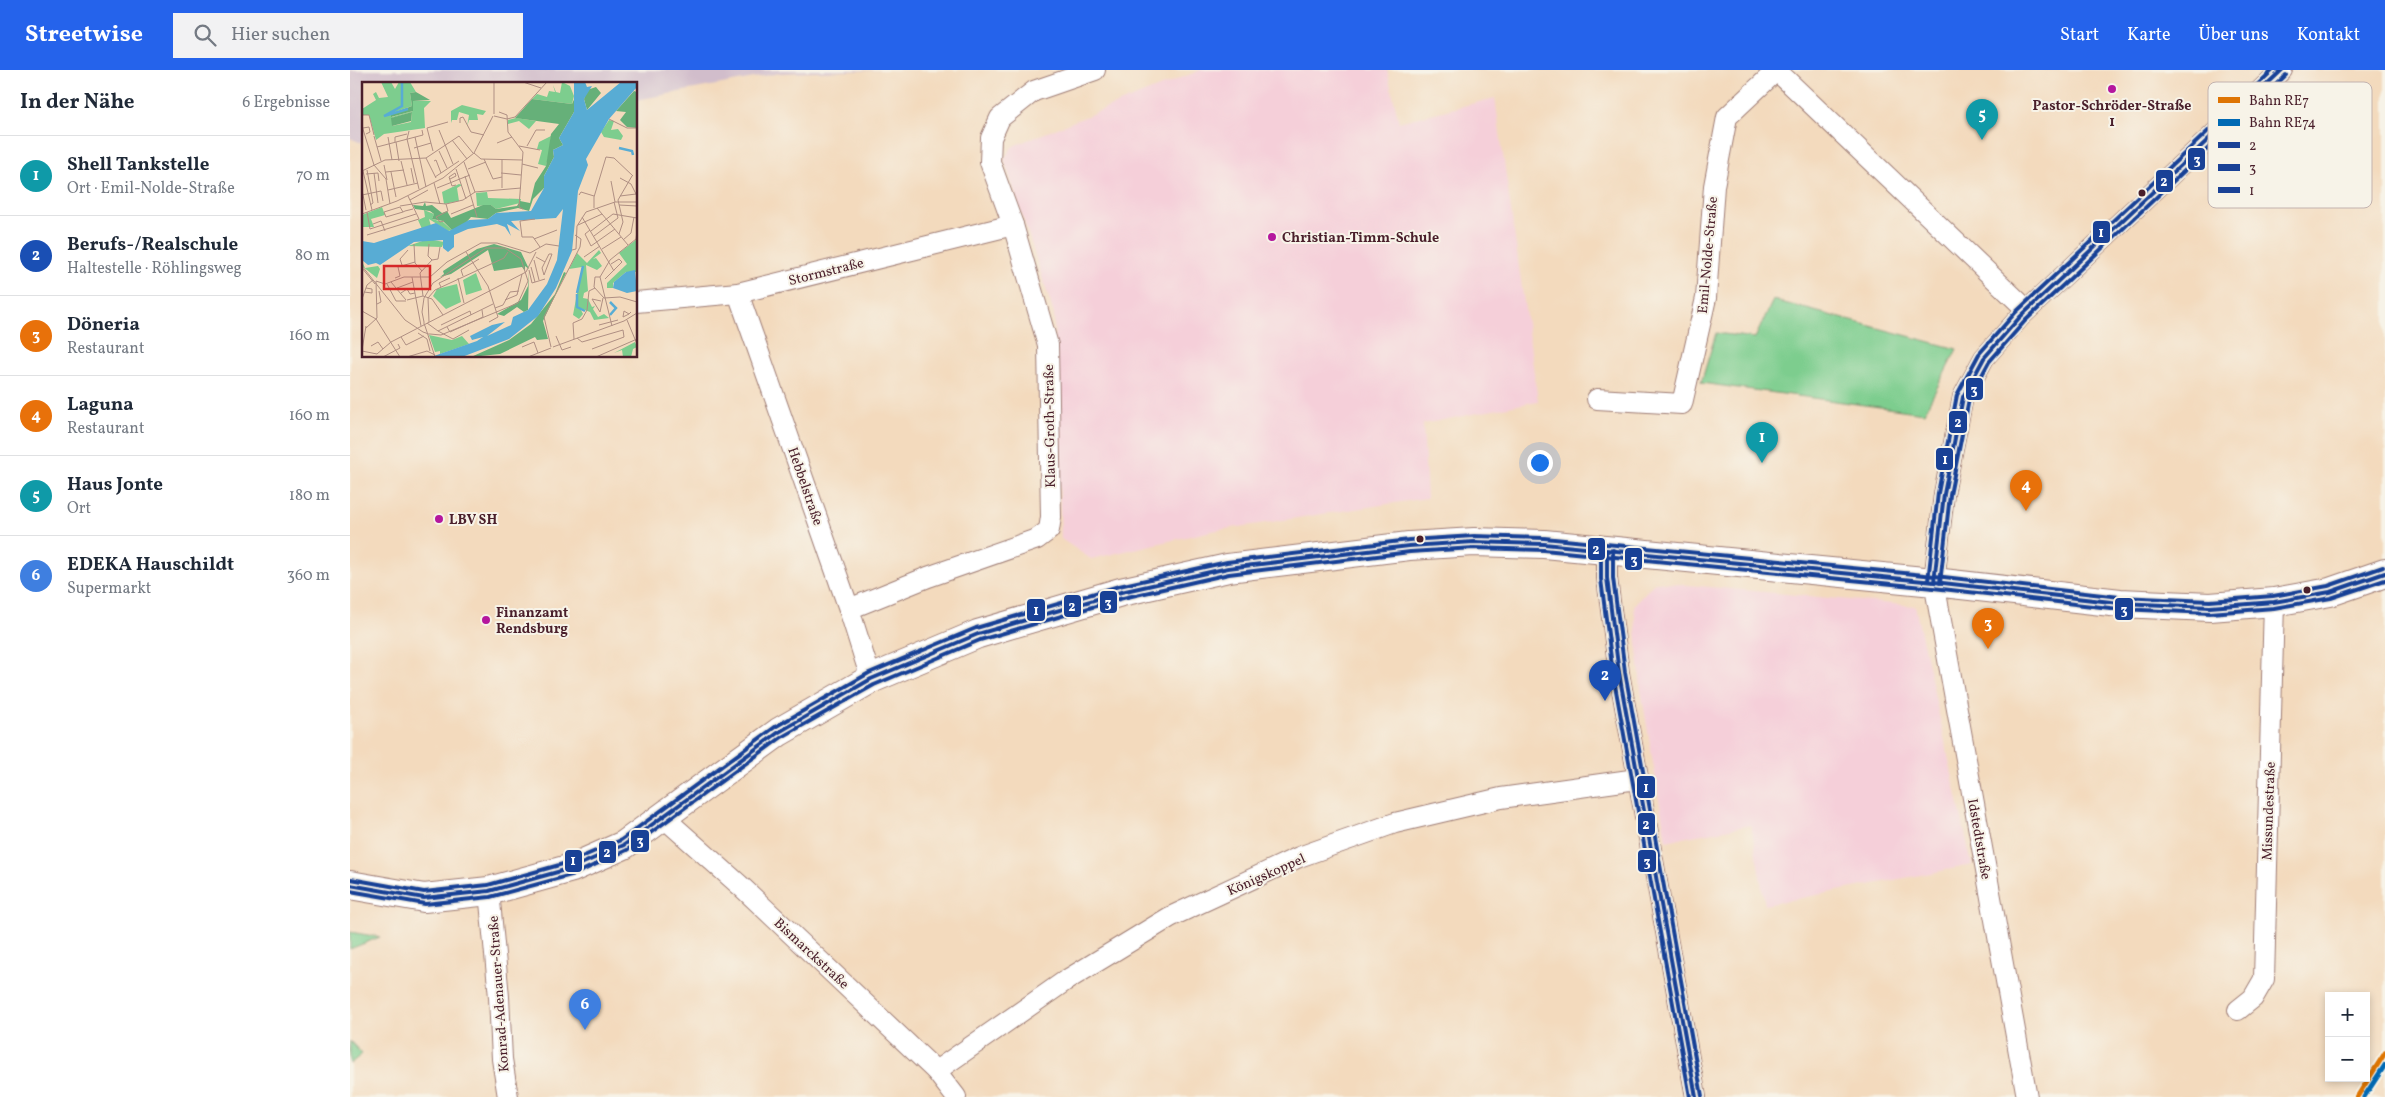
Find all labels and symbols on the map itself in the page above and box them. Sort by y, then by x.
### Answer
inset map [362,82,638,358]
legend [2208,82,2372,208]
marker: Pastor-Schröder-Straße 1 [2106,83,2118,95]
text: Bahn RE7 [2249,92,2309,111]
place label: Pastor-Schröder-Straße 1 [2033,97,2191,132]
pin: 5 [1966,99,1998,140]
text: Bahn RE74 [2249,114,2316,133]
text: 2 [2249,137,2257,156]
line badge: 3 [2187,147,2206,171]
text: 3 [2193,151,2201,170]
text: 3 [2249,159,2256,178]
line badge: 2 [2155,169,2174,193]
text: 2 [2160,173,2168,192]
text: 1 [2249,182,2254,201]
unlabelled marker [2137,188,2147,198]
street label: Emil-Nolde-Straße [1694,195,1723,314]
line badge: 1 [2092,220,2111,244]
text: 1 [2098,224,2104,243]
place label: Christian-Timm-Schule [1282,229,1439,248]
marker: Christian-Timm-Schule [1266,231,1278,243]
street label: Stormstraße [787,254,866,291]
street label: Klaus-Groth-Straße [1040,364,1061,488]
line badge: 3 [1965,377,1984,401]
text: 3 [1970,381,1978,400]
line badge: 2 [1948,410,1968,434]
text: 2 [1954,414,1962,433]
pin: 1 [1746,422,1778,463]
street label: Hebbelstraße [782,445,827,529]
line badge: 1 [1935,447,1954,471]
your location [1527,450,1553,476]
text: 1 [1942,451,1948,470]
pin: 4 [2010,470,2042,511]
place label: LBV SH [449,511,497,530]
marker: LBV SH [433,513,445,525]
unlabelled marker [1415,534,1425,544]
line badge: 2 [1587,537,1606,561]
text: 2 [1592,541,1600,560]
line badge: 3 [1624,547,1643,571]
text: 3 [1630,551,1638,570]
unlabelled marker [2302,585,2312,595]
line badge: 3 [1099,590,1118,614]
line badge: 2 [1063,594,1082,618]
text: 3 [1104,594,1112,613]
line badge: 3 [2114,597,2134,621]
line badge: 1 [1026,598,1046,622]
text: 2 [1068,598,1076,617]
text: 3 [2120,601,2128,620]
text: 1 [1033,602,1039,621]
place label: Finanzamt Rendsburg [496,604,568,639]
pin: 3 [1972,608,2004,649]
marker: Finanzamt Rendsburg [480,614,492,626]
pin: 2 [1589,660,1621,701]
street label: Missundestraße [2258,761,2281,861]
line badge: 1 [1636,775,1656,799]
text: 1 [1643,779,1649,798]
street label: Idstedtstraße [1962,797,1995,882]
line badge: 2 [1637,812,1656,836]
text: 2 [1642,816,1650,835]
line badge: 3 [630,829,650,853]
text: 3 [636,832,644,851]
line badge: 2 [598,840,617,864]
text: 2 [603,844,611,863]
line badge: 1 [564,849,583,873]
line badge: 3 [1637,849,1657,873]
street label: Königskoppel [1224,850,1309,901]
text: 1 [570,852,576,871]
text: 3 [1643,853,1651,872]
street label: Bismarckstraße [769,914,853,994]
street label: Konrad-Adenauer-Straße [485,915,514,1073]
pin: 6 [569,989,601,1030]

